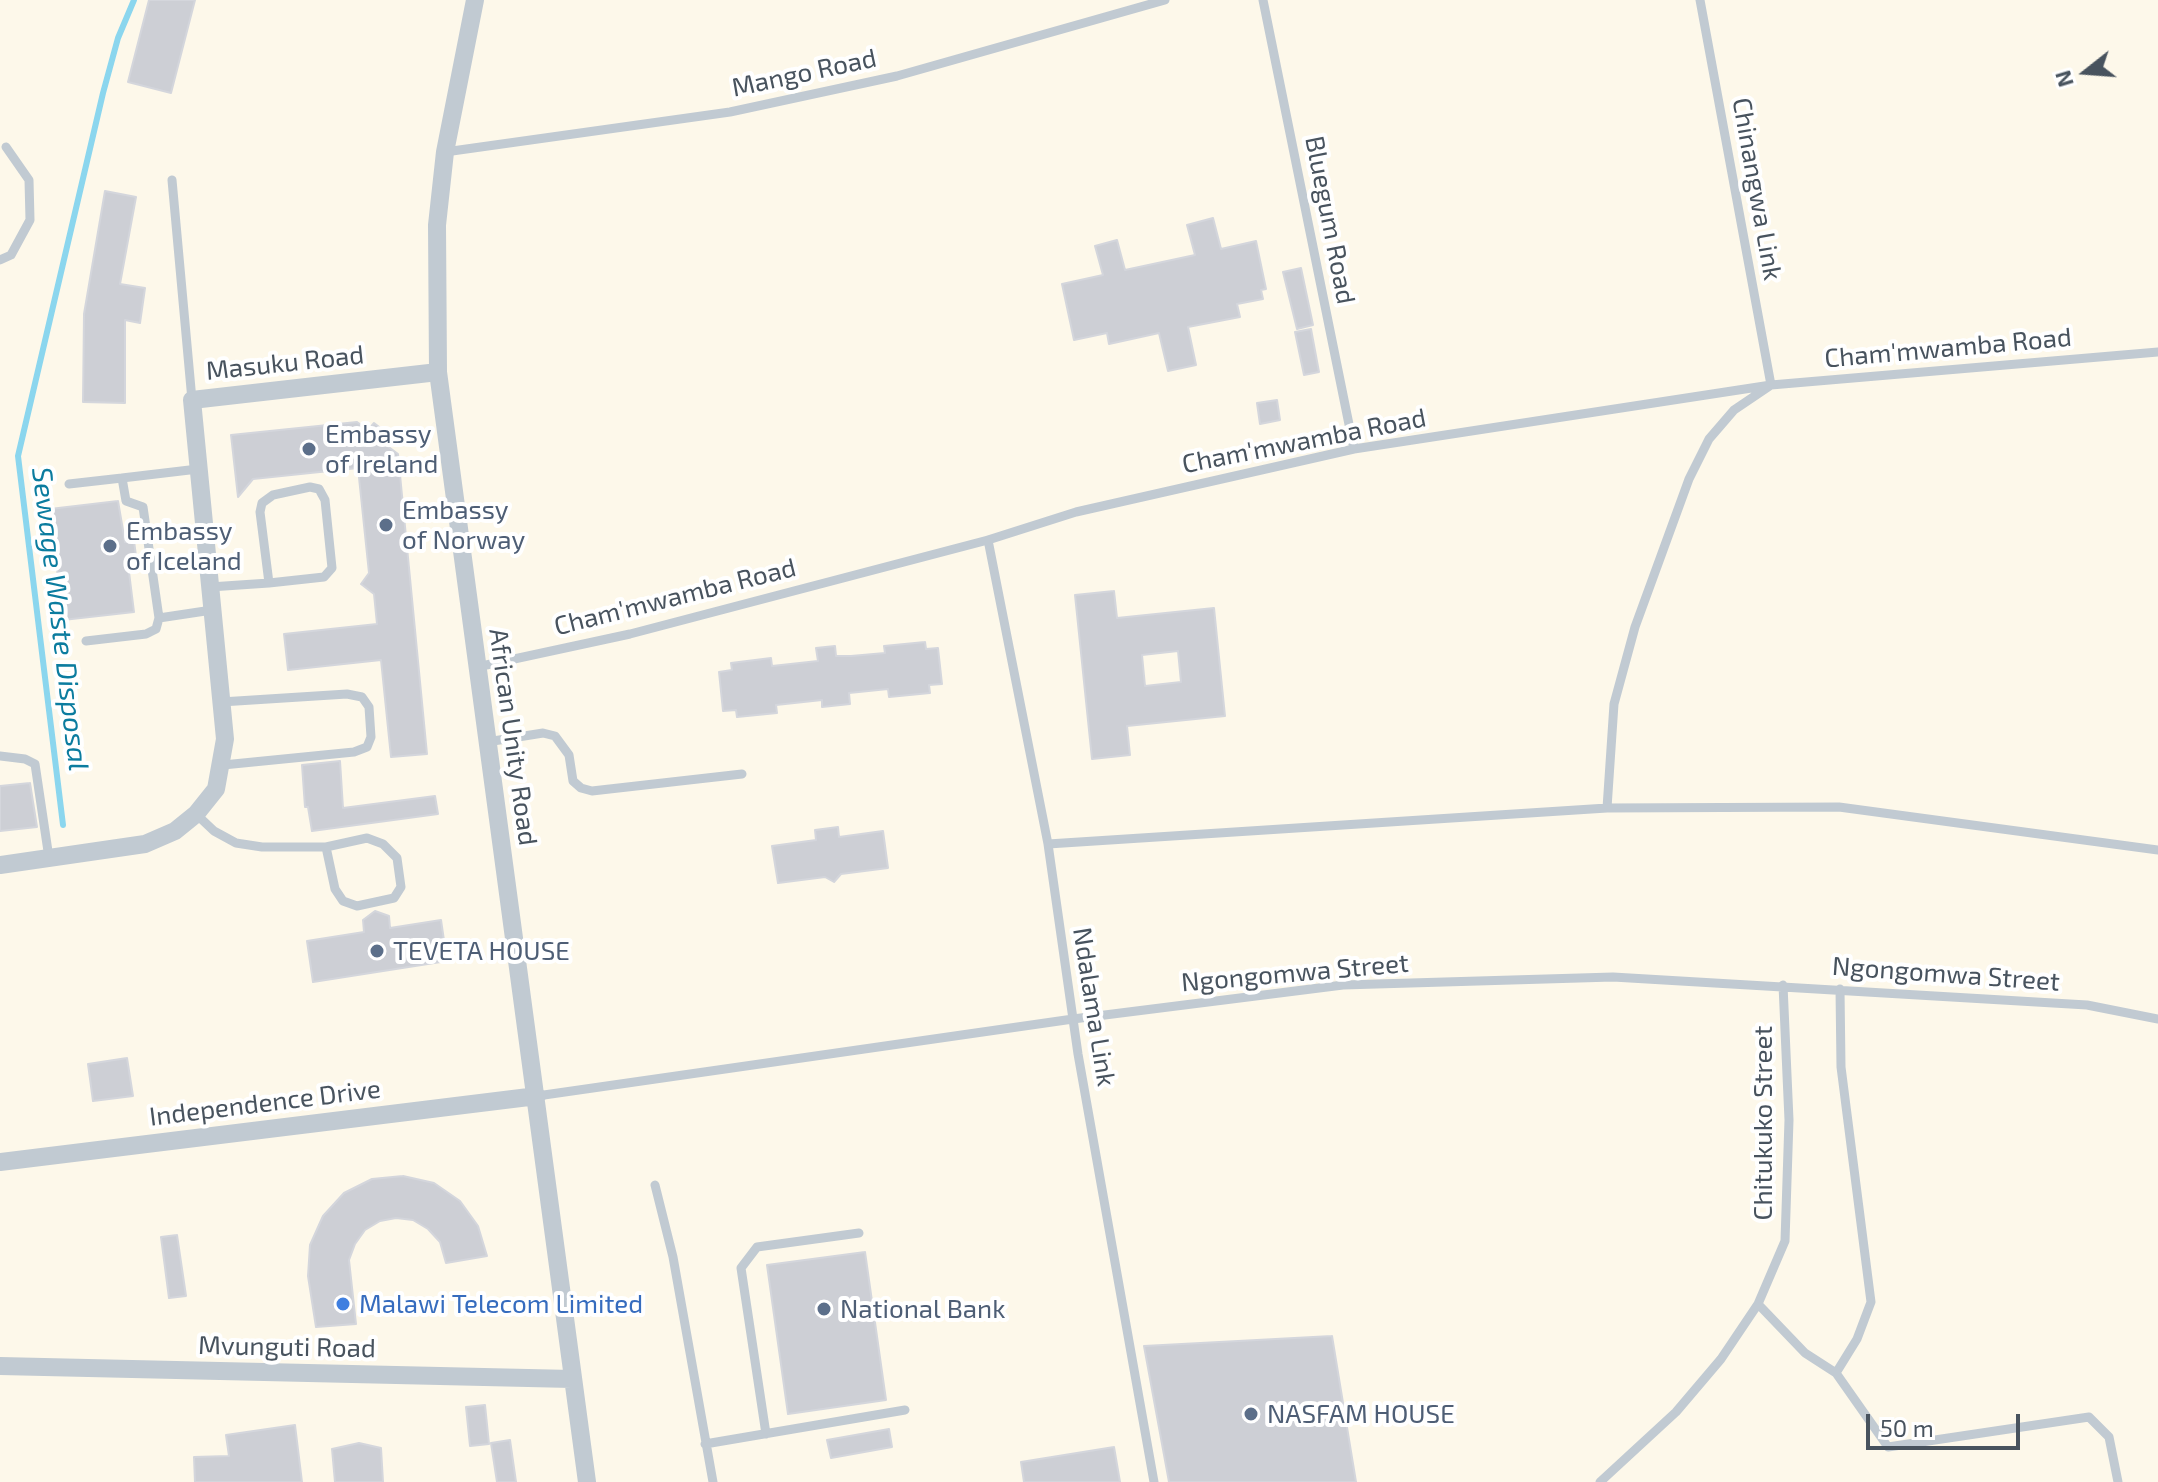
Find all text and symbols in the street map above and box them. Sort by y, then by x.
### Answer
north arrow [2046,32,2126,112]
street label: Mango Road [729,42,879,104]
text: N [2048,68,2078,90]
street label: Chinangwa Link [1726,95,1788,283]
street label: Bluegum Road [1298,133,1362,307]
street label: Cham'mwamba Road [1823,322,2073,374]
street label: Masuku Road [204,339,366,387]
street label: Cham'mwamba Road [1179,402,1429,480]
place label: Embassy of Ireland [325,418,438,480]
marker: Embassy of Ireland [300,440,318,458]
water label: Sewage Waste Disposal [25,465,95,773]
place label: Embassy of Norway [402,494,525,556]
place label: Embassy of Iceland [126,515,242,576]
marker: Embassy of Norway [377,516,395,534]
marker: Embassy of Iceland [101,537,119,555]
street label: Cham'mwamba Road [551,552,799,642]
street label: African Unity Road [482,626,544,848]
street label: Ndalama Link [1066,925,1122,1089]
place label: TEVETA HOUSE [393,935,570,967]
marker: TEVETA HOUSE [368,942,386,960]
street label: Ngongomwa Street [1180,948,1410,998]
street label: Ngongomwa Street [1831,950,2061,998]
street label: Chitukuko Street [1747,1026,1779,1220]
street label: Independence Drive [148,1073,382,1133]
place label: Malawi Telecom Limited [359,1288,643,1320]
place label: National Bank [840,1293,1005,1325]
marker: Malawi Telecom Limited [334,1295,352,1313]
marker: National Bank [815,1300,833,1318]
street label: Mvunguti Road [198,1330,376,1364]
place label: NASFAM HOUSE [1267,1398,1455,1430]
scale bar [1870,1398,2024,1448]
marker: NASFAM HOUSE [1242,1405,1260,1423]
text: 50 m [1880,1413,1934,1442]

